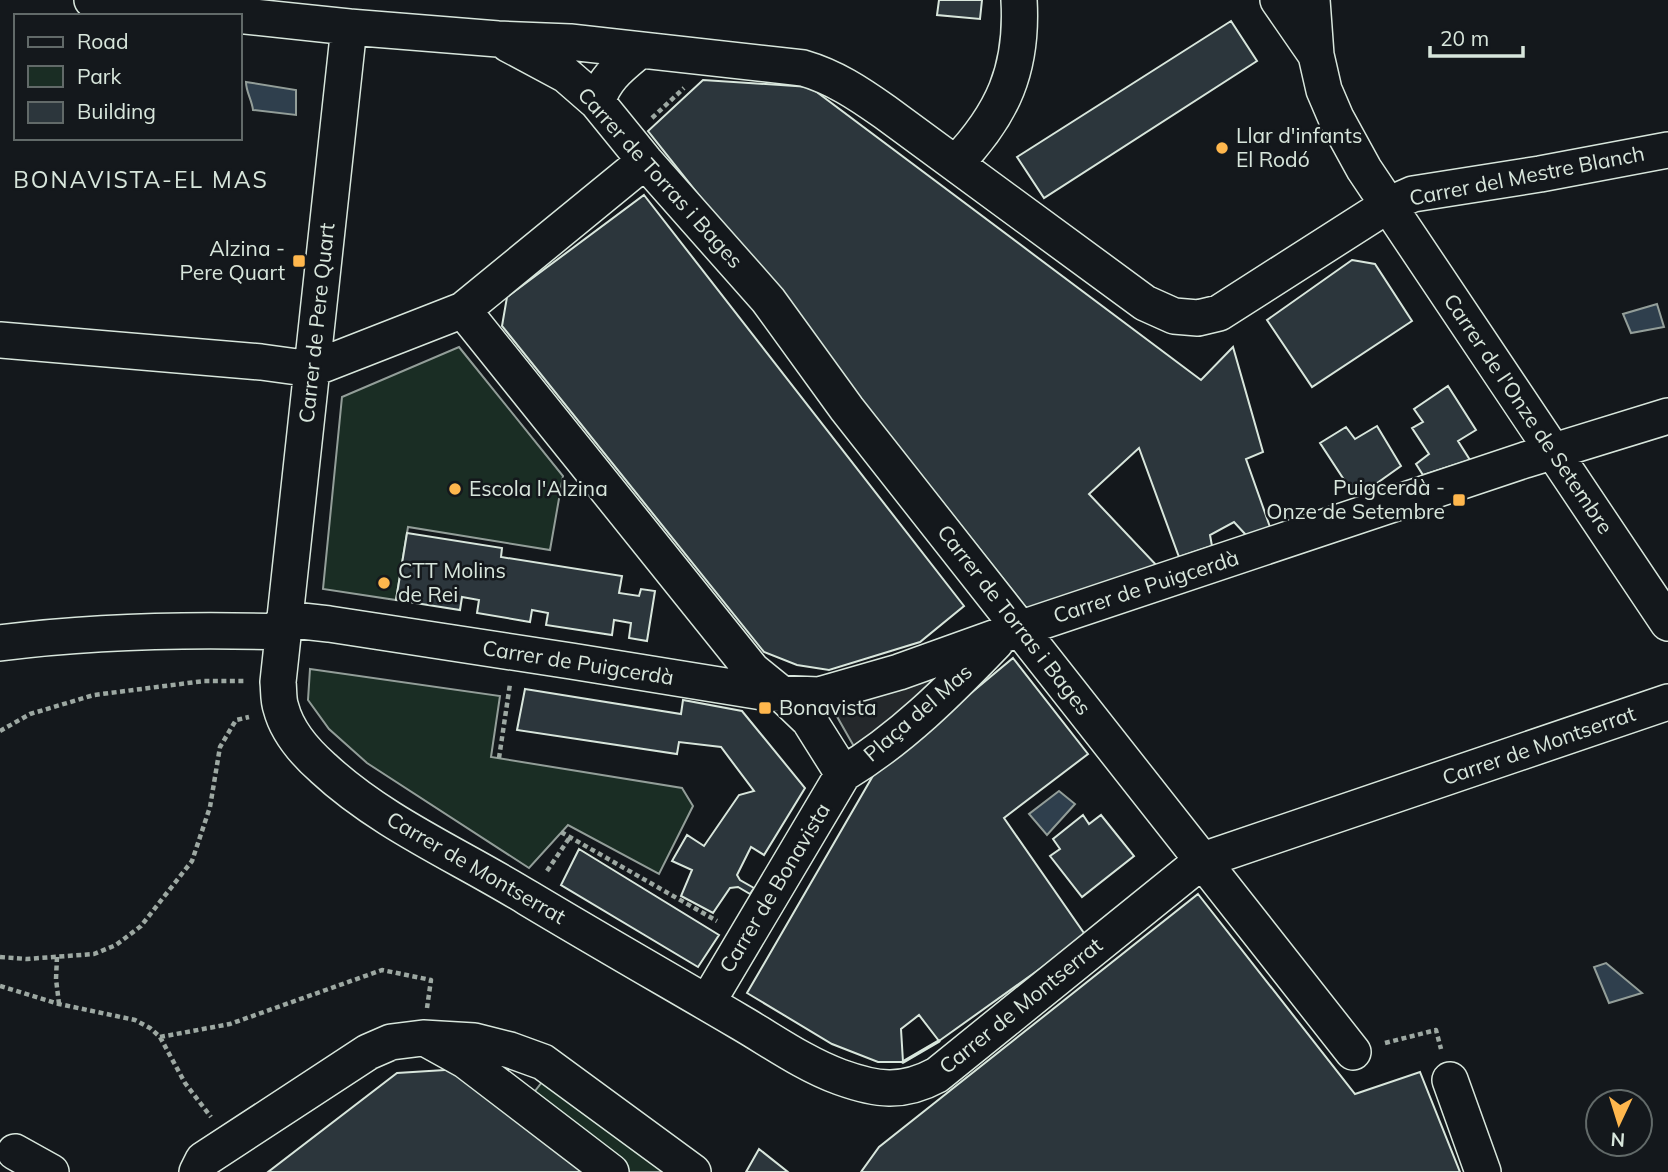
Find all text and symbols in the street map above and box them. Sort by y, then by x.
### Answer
legend [14,14,242,140]
scale bar [1430,14,1523,58]
text: 20 m [1440,25,1489,51]
text: Road [77,28,128,54]
text: Park [77,63,121,89]
street label: Carrer de Torras i Bages [573,82,749,273]
text: Building [77,98,156,124]
place label: Llar d'infants El Rodó [1236,122,1362,172]
street label: Carrer del Mestre Blanch [1407,139,1647,211]
marker: Llar d'infants El Rodó [1214,140,1230,156]
district label: BONAVISTA-EL MAS [13,165,269,194]
street label: Carrer de Pere Quart [293,221,339,424]
place label: Alzina - Pere Quart [180,235,285,285]
marker: Alzina - Pere Quart [291,253,307,269]
street label: Carrer de l'Onze de Setembre [1439,288,1619,538]
place label: Puigcerdà - Onze de Setembre [1266,474,1445,524]
place label: Escola l'Alzina [469,475,608,501]
marker: Escola l'Alzina [447,481,463,497]
marker: Puigcerdà - Onze de Setembre [1451,492,1467,508]
street label: Carrer de Torras i Bages [932,519,1097,720]
street label: Carrer de Puigcerdà [1050,544,1242,628]
place label: CTT Molins de Rei [398,557,506,607]
marker: CTT Molins de Rei [376,575,392,591]
street label: Carrer de Puigcerdà [481,634,676,690]
street label: Plaça del Mas [858,658,977,766]
place label: Bonavista [779,694,876,720]
marker: Bonavista [757,700,773,716]
street label: Carrer de Montserrat [1439,700,1639,790]
street label: Carrer de Bonavista [713,798,835,977]
street label: Carrer de Montserrat [382,805,571,929]
street label: Carrer de Montserrat [934,931,1107,1079]
north arrow [1584,1088,1654,1158]
text: N [1610,1127,1626,1152]

